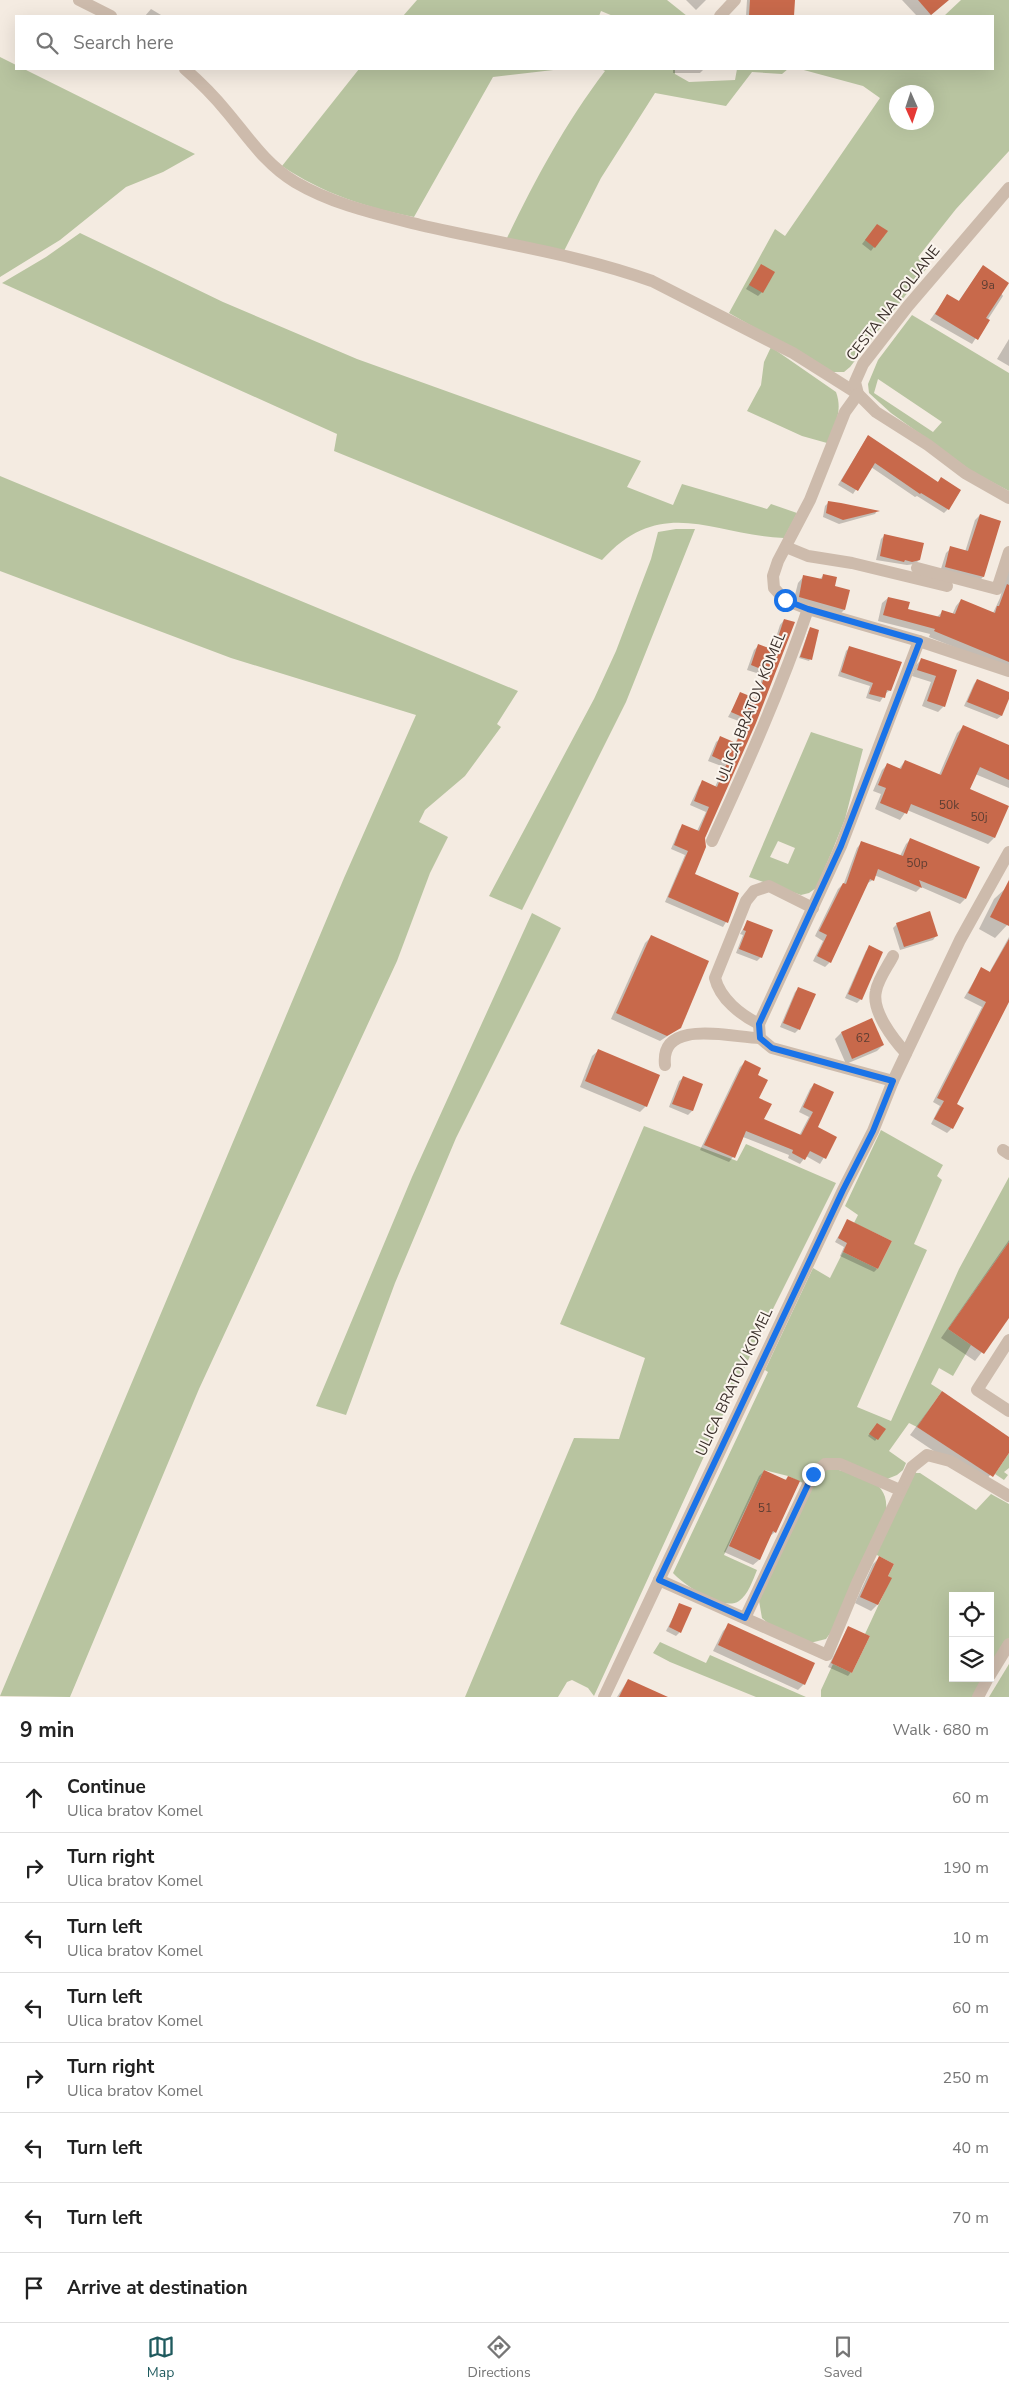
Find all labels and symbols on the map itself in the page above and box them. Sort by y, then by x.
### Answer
north arrow [889,85,934,130]
street label: CESTA NA POLJANE [842,241,944,365]
house number: 9a [981,277,995,293]
route start [774,589,797,612]
street label: ULICA BRATOV KOMEL [712,628,790,786]
house number: 50k [939,797,960,813]
house number: 50j [970,809,988,825]
house number: 50p [906,855,928,871]
house number: 62 [856,1030,870,1046]
street label: ULICA BRATOV KOMEL [691,1305,777,1459]
route end [802,1463,825,1486]
house number: 51 [758,1500,772,1516]

